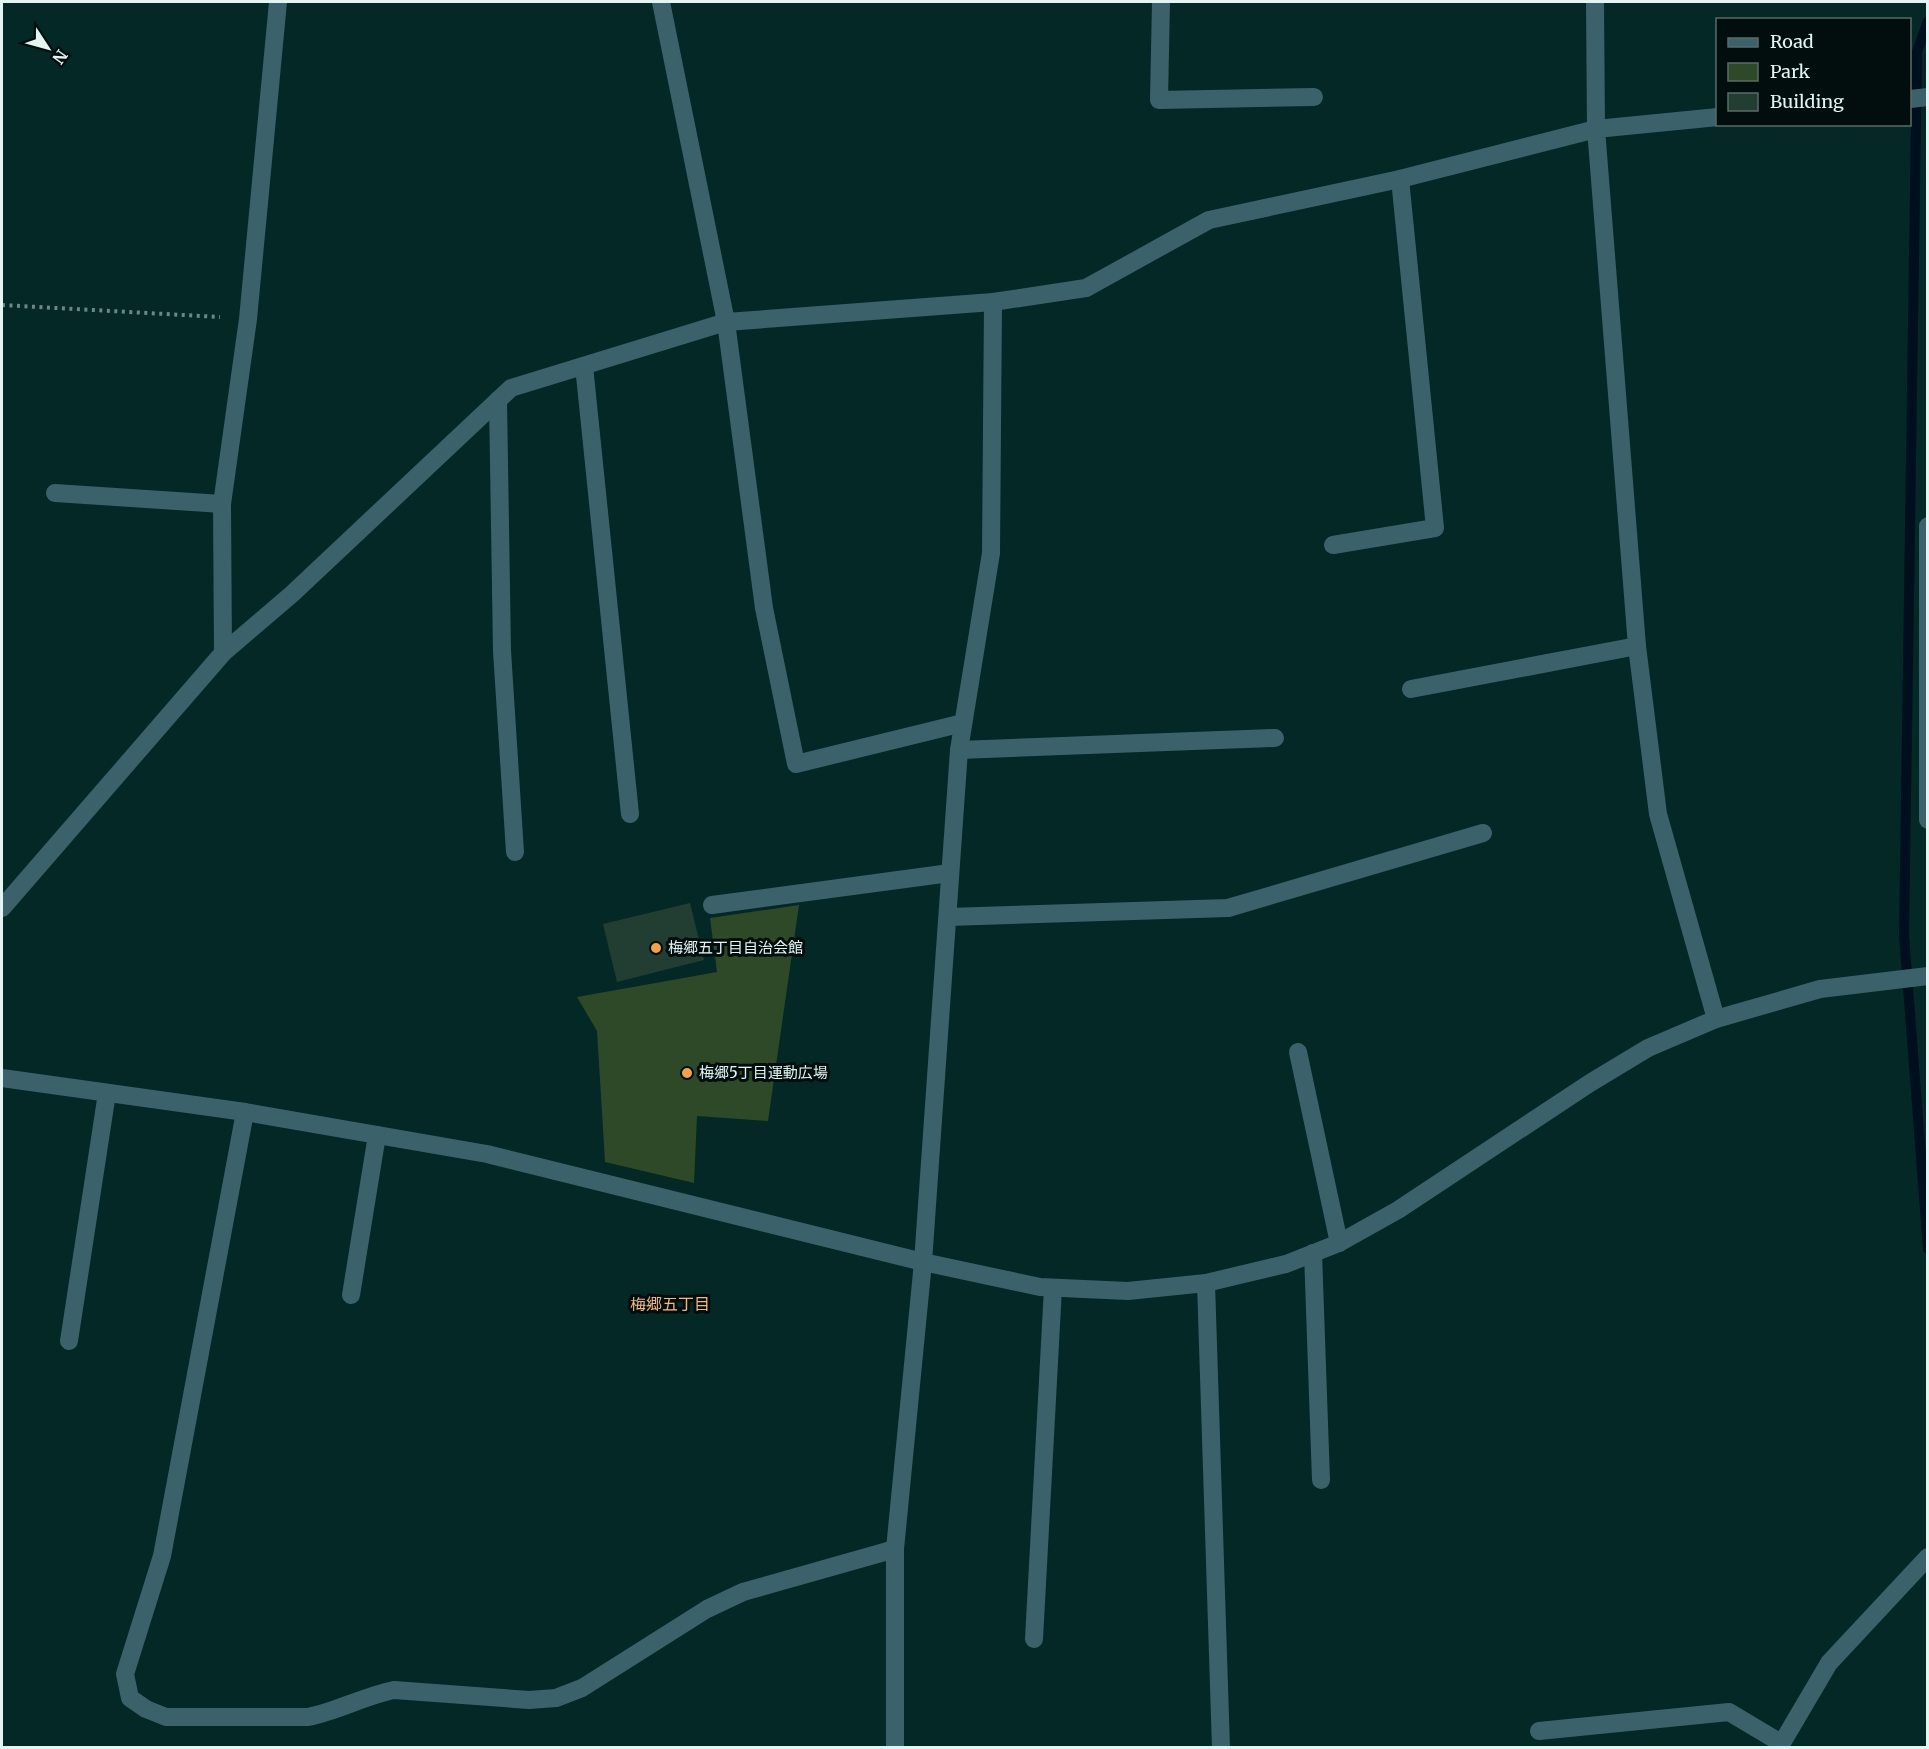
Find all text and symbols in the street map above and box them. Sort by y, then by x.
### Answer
north arrow [18,18,78,78]
legend [1716,18,1911,126]
text: Road [1770,30,1814,53]
text: N [48,46,72,68]
text: Park [1770,60,1811,83]
text: Building [1770,90,1844,113]
place label: 梅郷五丁目自治会館 [668,938,803,957]
marker: 梅郷五丁目自治会館 [649,941,663,955]
place label: 梅郷5丁目運動広場 [699,1063,828,1082]
marker: 梅郷5丁目運動広場 [680,1066,694,1080]
district label: 梅郷五丁目 [630,1294,710,1314]

